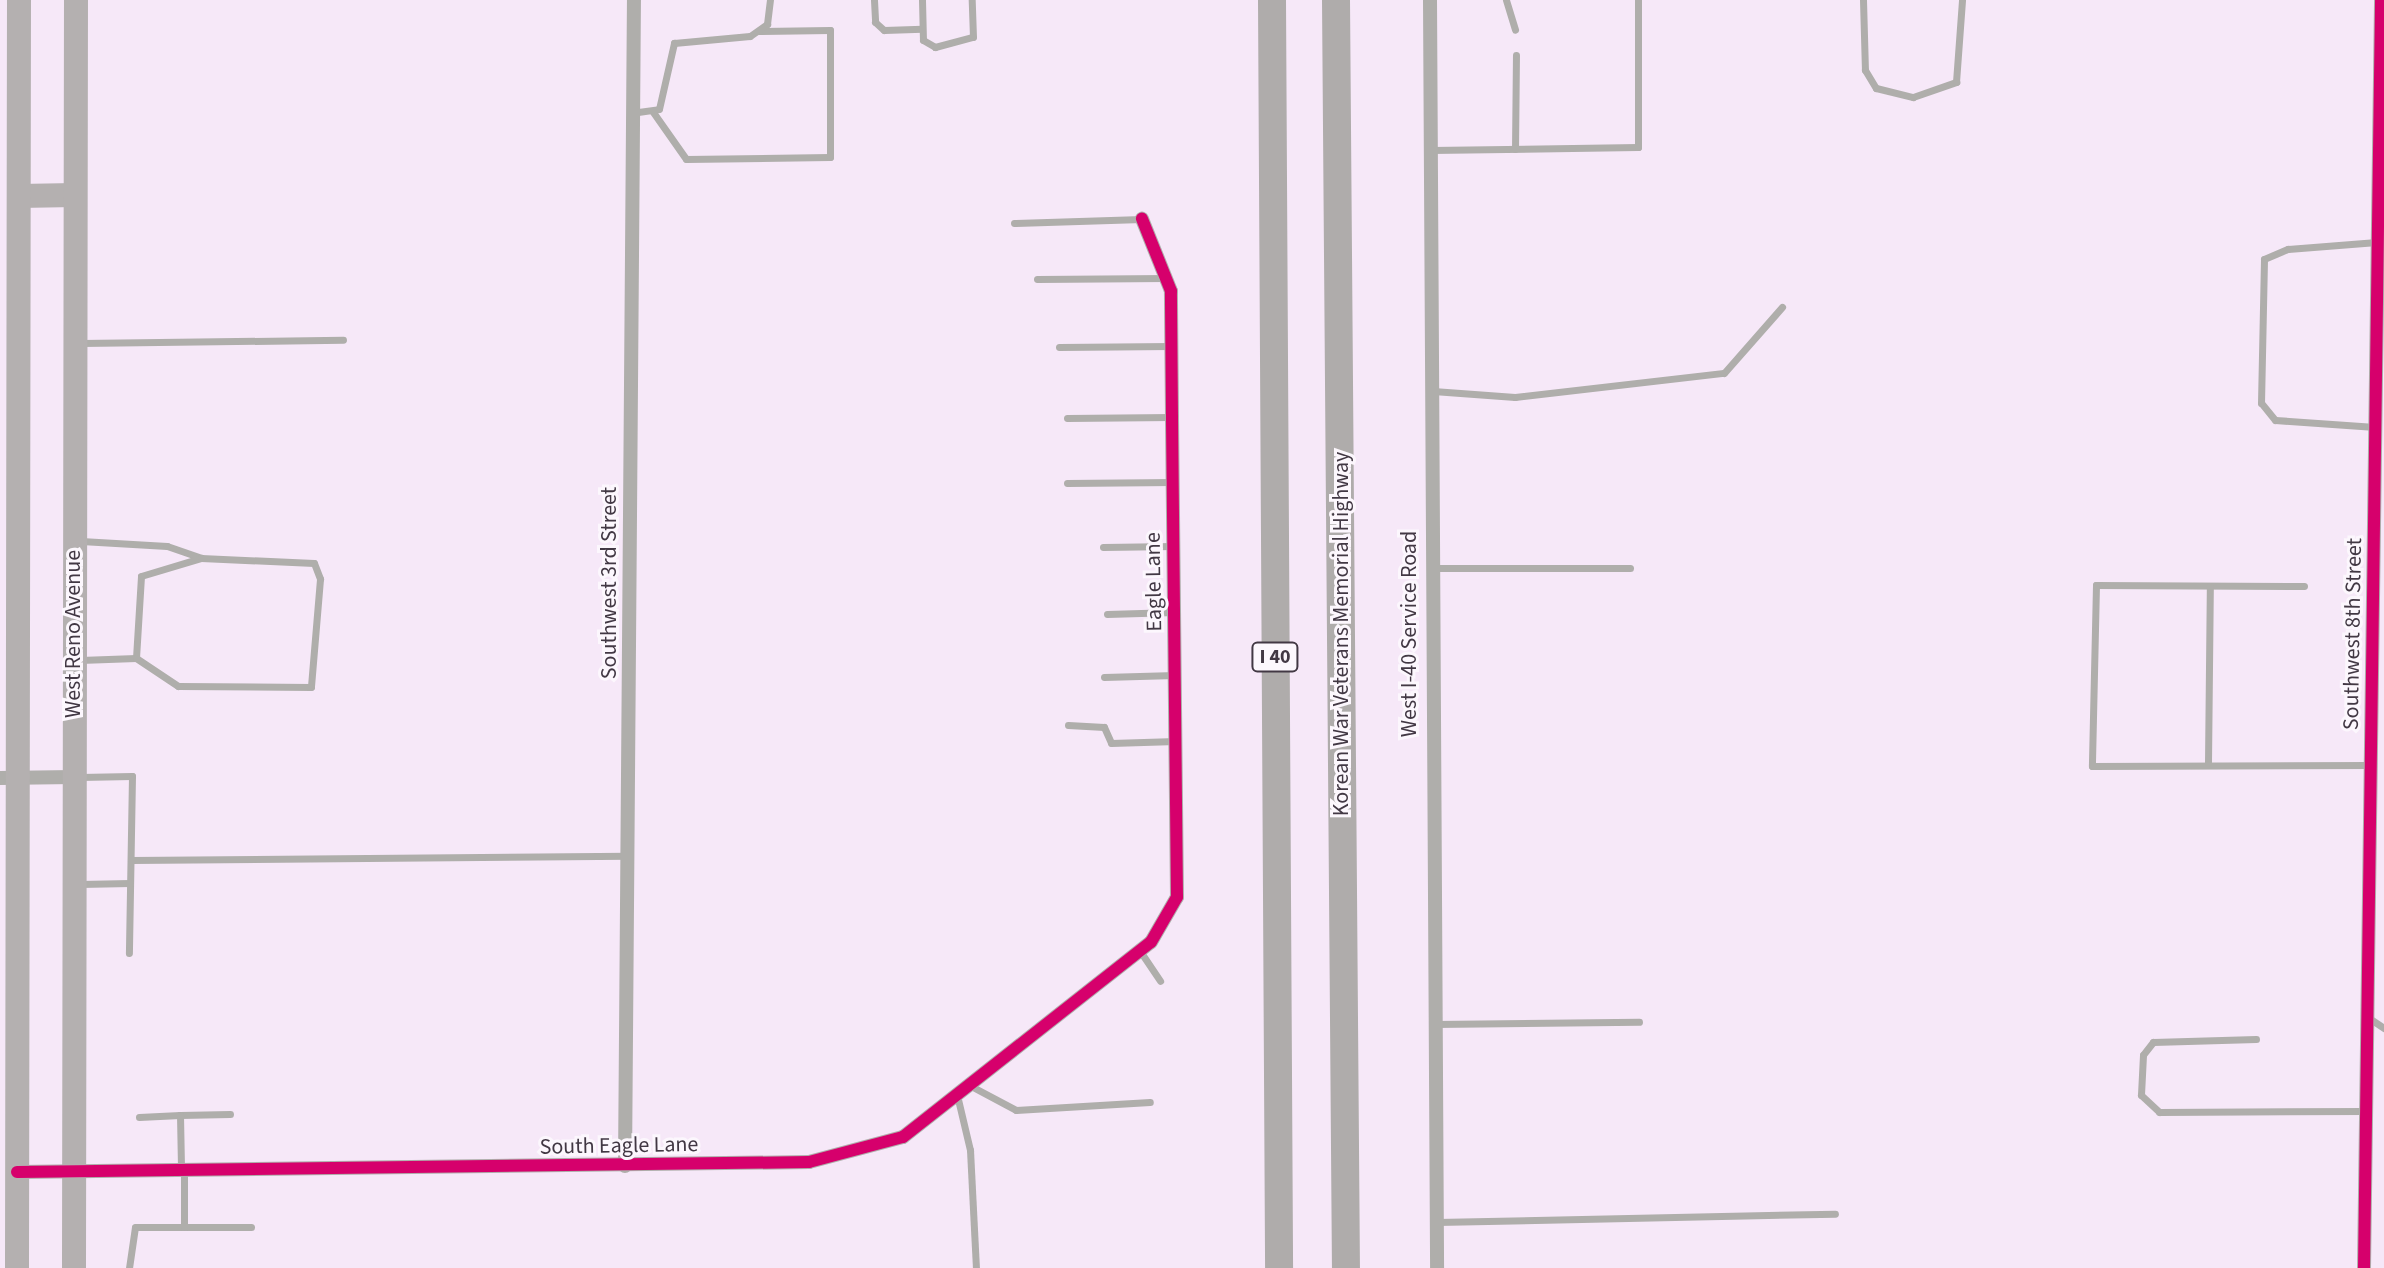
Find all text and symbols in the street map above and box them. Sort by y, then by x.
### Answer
street label: Korean War Veterans Memorial Highway [1329,452,1355,816]
street label: Southwest 3rd Street [597,487,623,679]
street label: West I-40 Service Road [1397,531,1423,737]
street label: Eagle Lane [1140,532,1168,632]
street label: Southwest 8th Street [2338,538,2368,730]
street label: West Reno Avenue [61,550,87,718]
road number: I 40 [1251,641,1299,673]
street label: South Eagle Lane [539,1131,699,1161]

